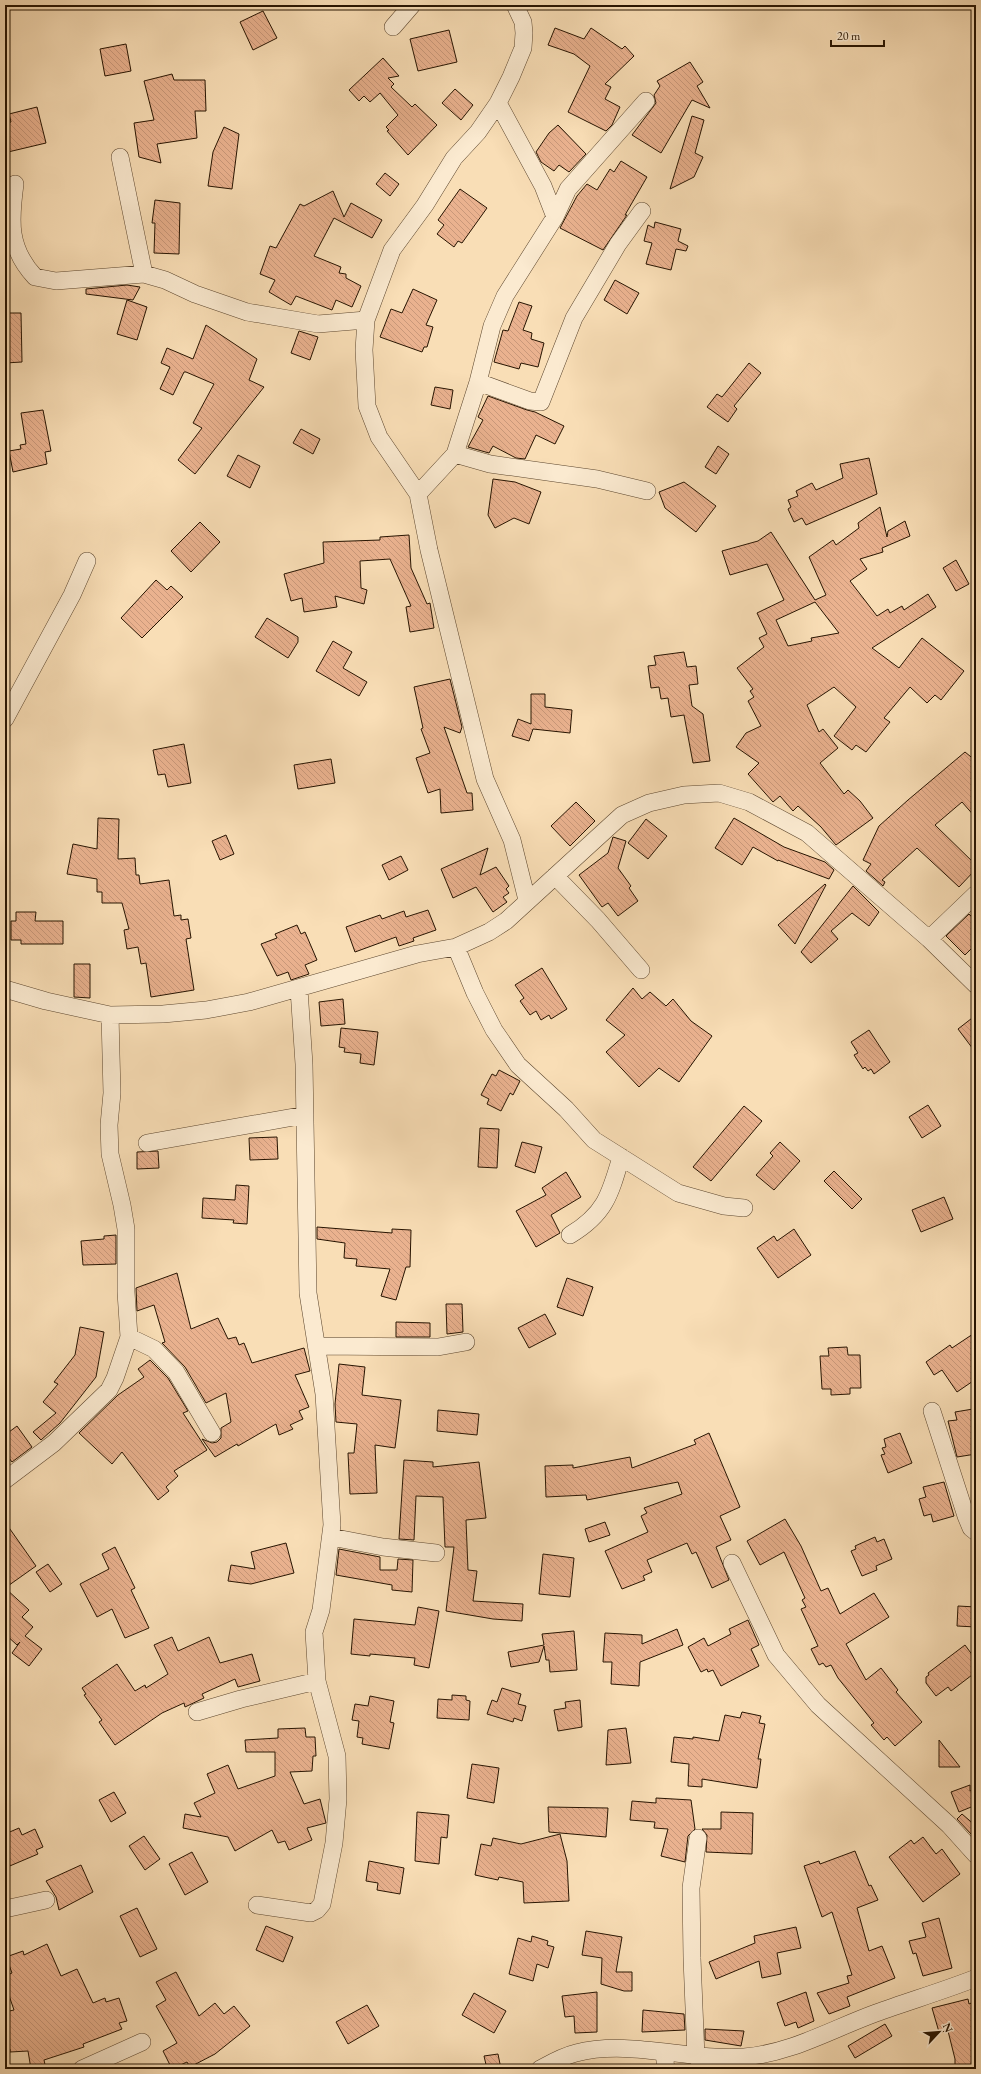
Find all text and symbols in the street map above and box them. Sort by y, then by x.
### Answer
scale bar [831,22,884,48]
text: 20 m [837,28,861,44]
north arrow [919,2012,959,2052]
text: N [940,2021,956,2035]

